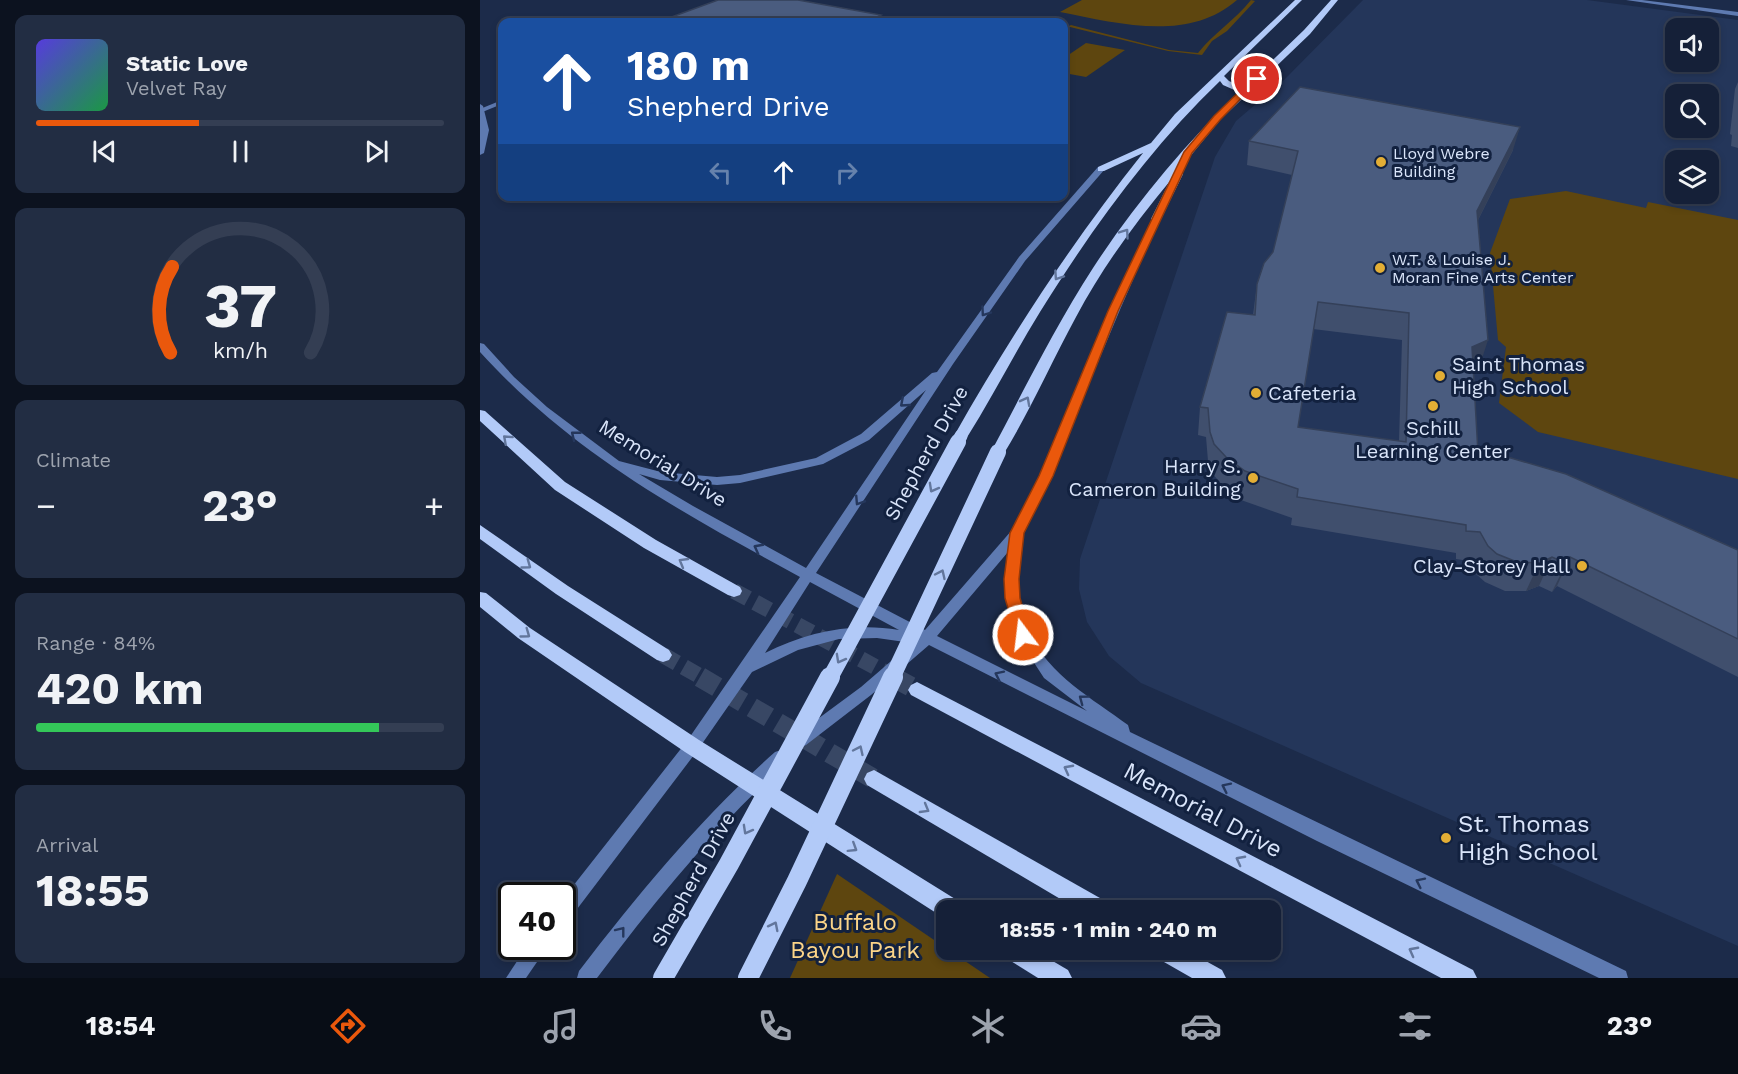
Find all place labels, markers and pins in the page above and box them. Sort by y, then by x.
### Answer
pin [1231,53,1282,104]
place label: Lloyd Webre Building [1393,144,1490,181]
marker: Lloyd Webre Building [1374,155,1388,169]
place label: W.T. & Louise J. Moran Fine Arts Center [1392,250,1574,287]
marker: W.T. & Louise J. Moran Fine Arts Center [1373,261,1387,275]
place label: Saint Thomas High School [1452,352,1585,399]
marker: Saint Thomas High School [1433,369,1447,383]
place label: Cafeteria [1268,381,1356,405]
marker: Cafeteria [1249,386,1263,400]
marker: Schill Learning Center [1426,399,1440,413]
place label: Schill Learning Center [1355,416,1511,463]
place label: Harry S. Cameron Building [1069,454,1241,501]
marker: Harry S. Cameron Building [1246,471,1260,485]
place label: Clay-Storey Hall [1413,554,1570,578]
marker: Clay-Storey Hall [1575,559,1589,573]
place label: St. Thomas High School [1458,810,1598,866]
marker: St. Thomas High School [1439,831,1453,845]

